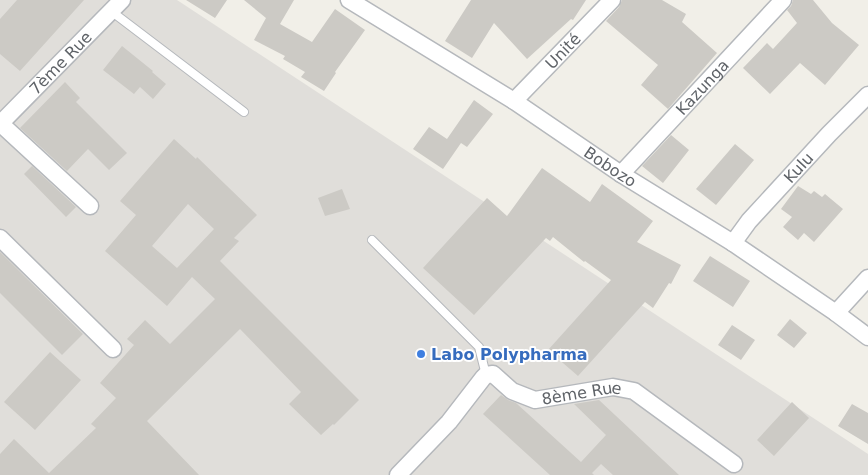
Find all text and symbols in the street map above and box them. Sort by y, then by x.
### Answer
street label: 7ème Rue [25,27,95,98]
street label: Unité [541,29,584,73]
street label: Kazunga [672,55,732,119]
street label: Bobozo [581,142,640,191]
street label: Kulu [780,148,817,187]
place label: Labo Polypharma [431,345,588,364]
marker: Labo Polypharma [415,348,427,360]
street label: 8ème Rue [540,377,623,408]

